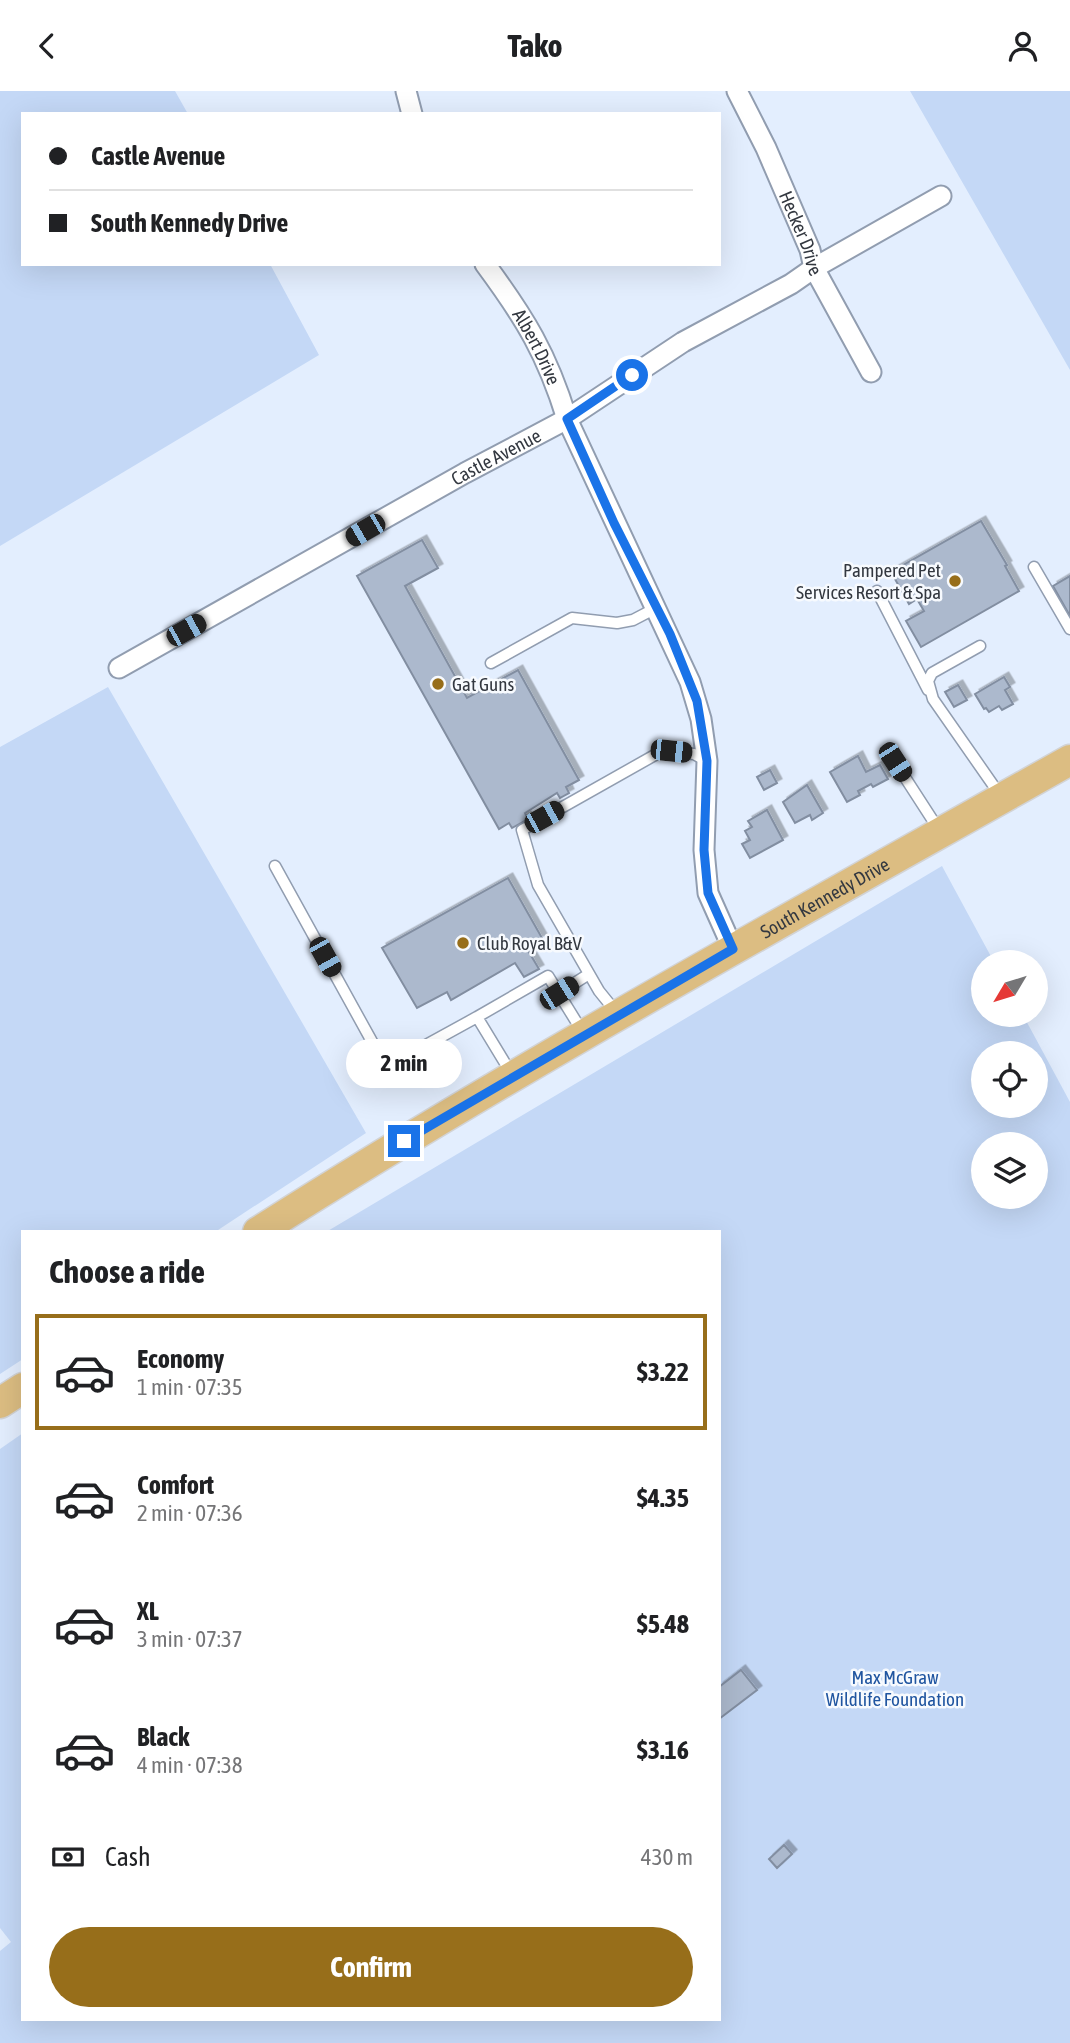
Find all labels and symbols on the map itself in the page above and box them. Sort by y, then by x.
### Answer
street label: Hecker Drive [775,188,827,279]
street label: Albert Drive [508,305,565,388]
route start [616,359,648,391]
street label: Castle Avenue [447,424,544,490]
car [342,510,389,550]
place label: Pampered Pet Services Resort & Spa [796,559,941,603]
marker: Pampered Pet Services Resort & Spa [947,573,963,589]
car [163,611,210,649]
place label: Gat Guns [452,673,514,695]
marker: Gat Guns [430,676,446,692]
car [650,738,693,764]
car [875,739,916,785]
car [521,798,568,836]
street label: South Kennedy Drive [756,853,893,943]
place label: Club Royal B&V [477,932,583,954]
car [306,934,345,980]
marker: Club Royal B&V [455,935,471,951]
north arrow [971,950,1048,1027]
car [536,973,583,1013]
callout: 2 min [346,1039,462,1089]
route end [388,1125,420,1157]
park label: Max McGraw Wildlife Foundation [826,1666,964,1710]

